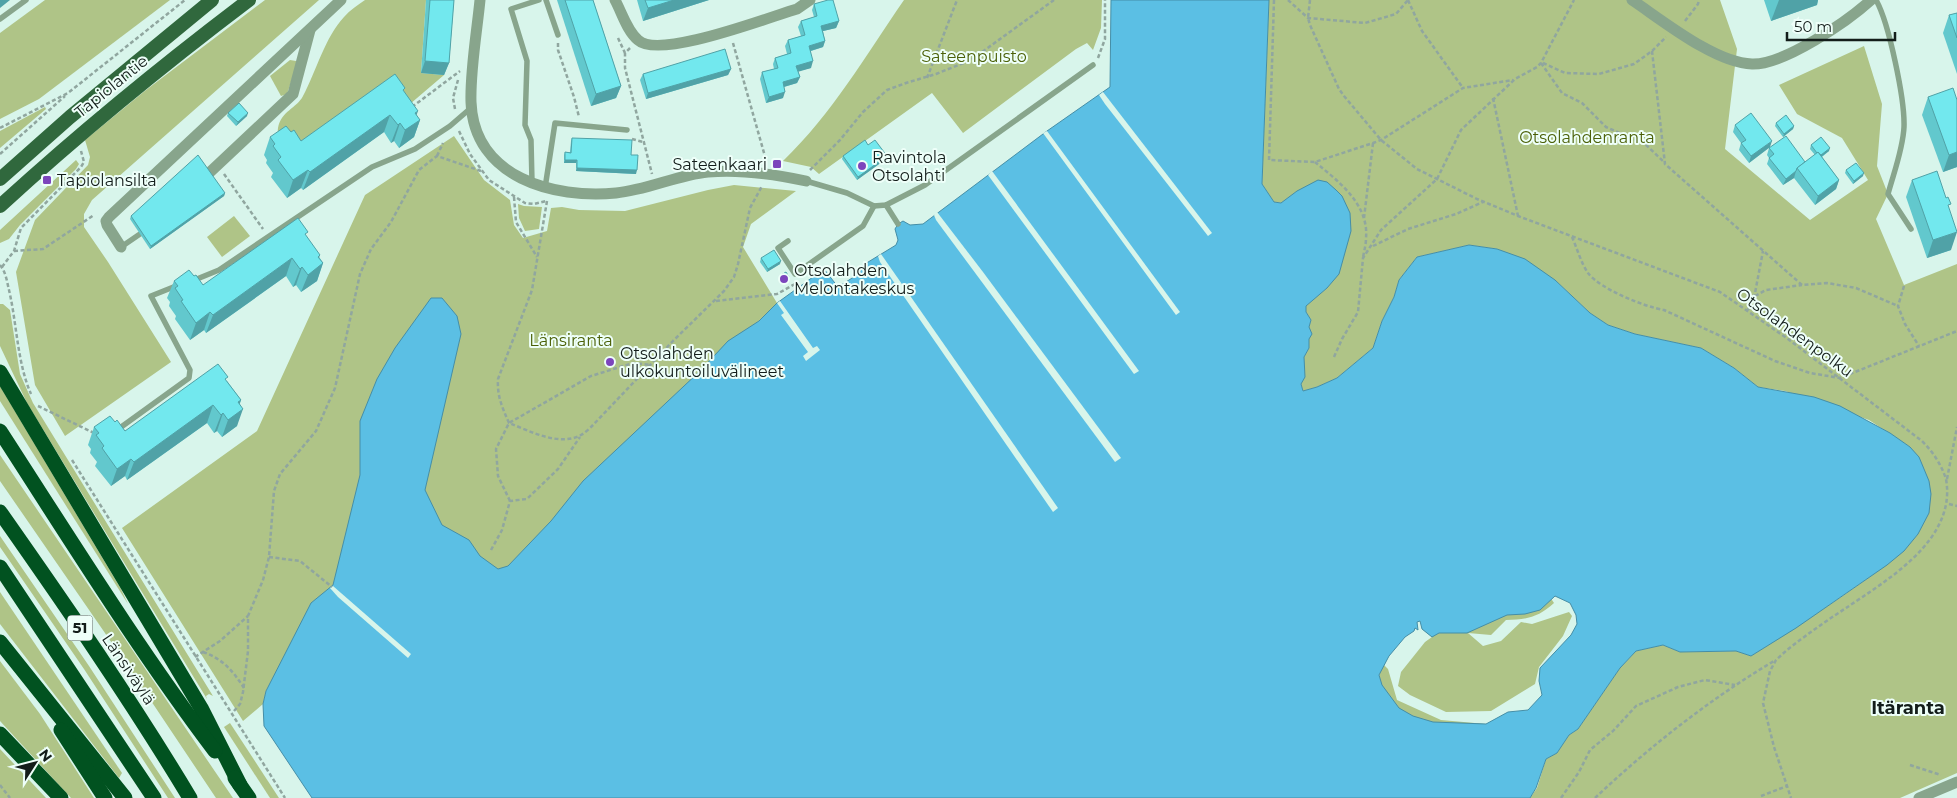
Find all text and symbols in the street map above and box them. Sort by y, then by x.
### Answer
scale bar [1787,10,1894,42]
text: 50 m [1794,17,1832,36]
park label: Sateenpuisto [921,47,1027,66]
street label: Tapiolantie [71,51,152,122]
park label: Otsolahdenranta [1519,128,1655,147]
place label: Ravintola Otsolahti [872,148,947,185]
place label: Sateenkaari [672,155,767,174]
marker: Sateenkaari [771,158,783,170]
marker: Ravintola Otsolahti [856,160,868,172]
place label: Tapiolansilta [57,171,157,190]
marker: Tapiolansilta [41,174,53,186]
place label: Otsolahden Melontakeskus [794,261,915,298]
marker: Otsolahden Melontakeskus [778,273,790,285]
street label: Otsolahdenpolku [1733,284,1857,381]
park label: Länsiranta [529,331,613,350]
place label: Otsolahden ulkokuntoiluvälineet [620,344,784,381]
marker: Otsolahden ulkokuntoiluvälineet [604,356,616,368]
road number: 51 [68,616,92,640]
street label: Länsiväylä [98,630,159,708]
district label: Itäranta [1871,697,1945,719]
north arrow [10,738,60,788]
text: N [35,745,56,765]

